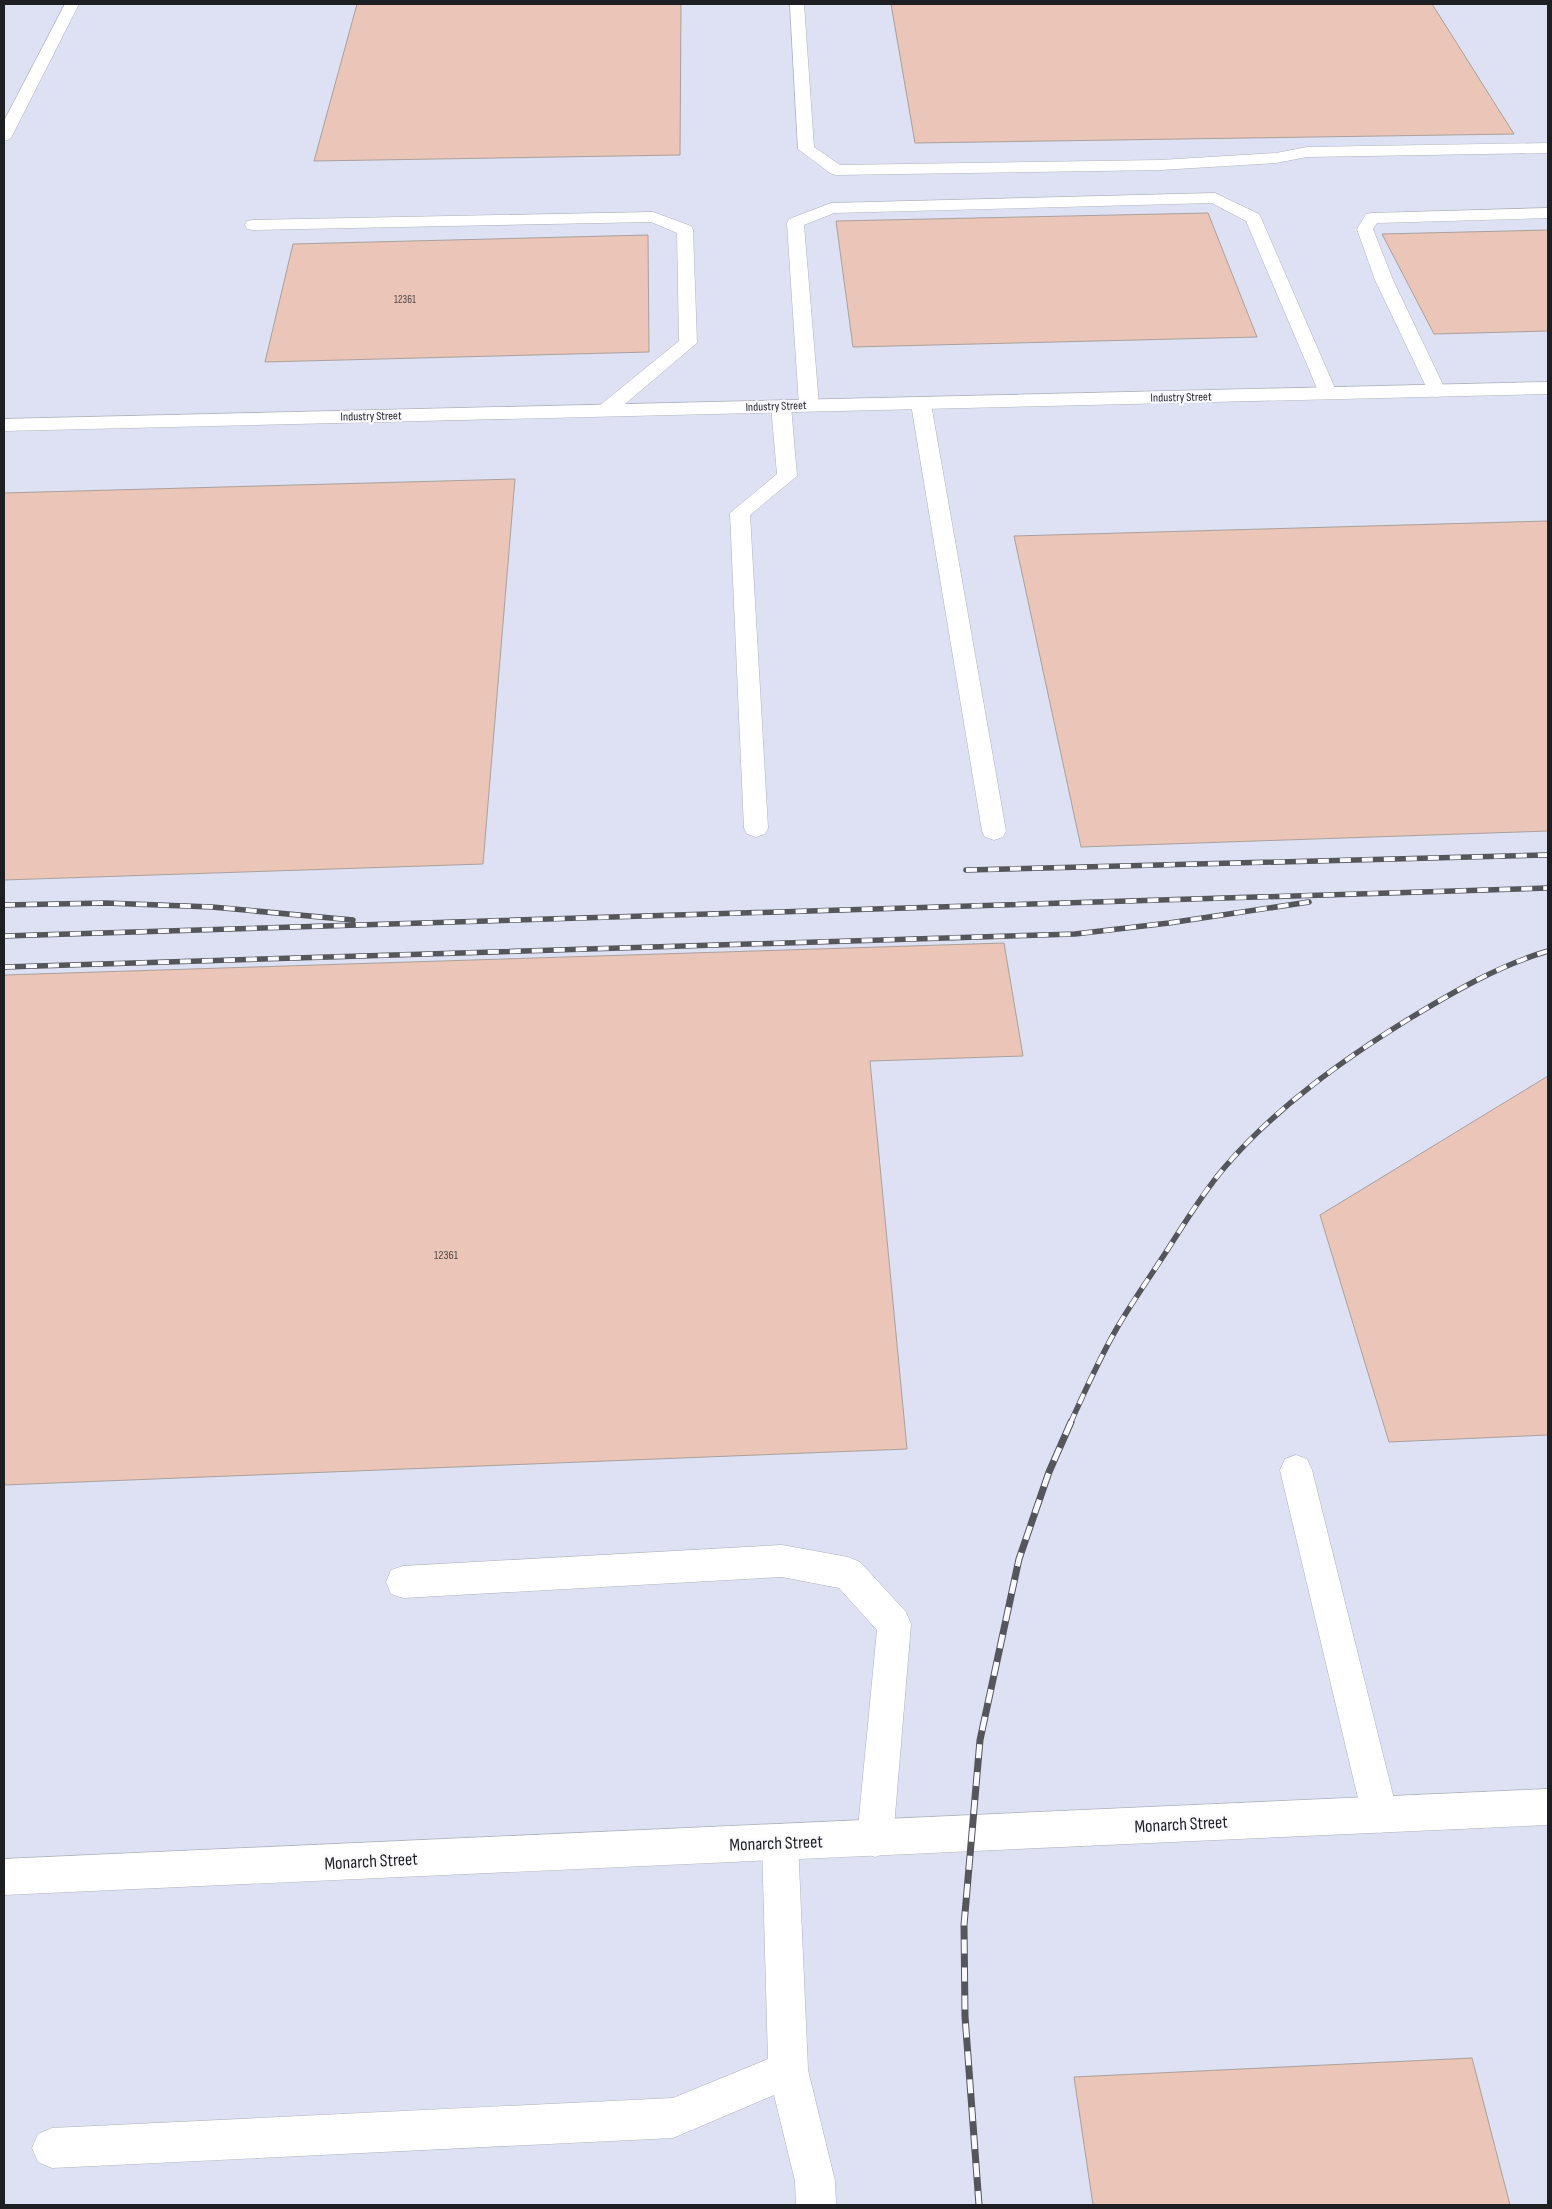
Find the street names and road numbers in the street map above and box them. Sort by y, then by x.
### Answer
street label: Industry Street [1150,389,1212,406]
street label: Industry Street [745,398,807,415]
street label: Industry Street [340,408,402,425]
street label: Monarch Street [1134,1812,1229,1837]
street label: Monarch Street [729,1831,824,1856]
street label: Monarch Street [324,1849,419,1874]

